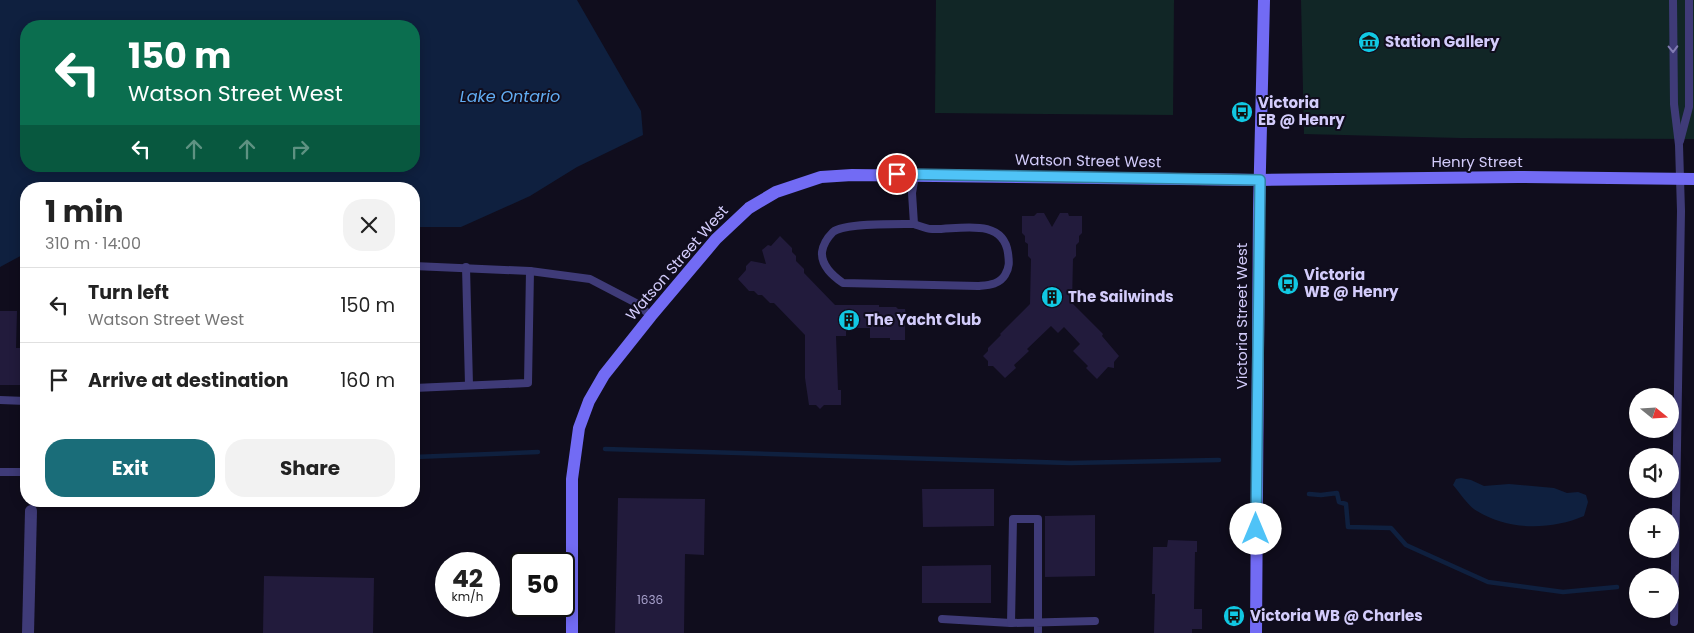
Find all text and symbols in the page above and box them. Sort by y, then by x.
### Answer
museum icon: Station Gallery [1357,30,1381,54]
text: 150 m [128,31,231,80]
place label: Station Gallery [1385,31,1500,52]
icon: left [45,40,110,105]
one-way arrow [1668,45,1678,53]
text: Watson Street West [128,78,343,109]
water label: Lake Ontario [460,85,560,108]
place label: Victoria EB @ Henry [1258,92,1345,130]
bus stop icon: Victoria EB @ Henry [1230,100,1254,124]
icon: left [127,135,155,163]
icon: ahead [180,135,208,163]
icon: ahead [233,135,261,163]
icon: right [286,135,314,163]
street label: Watson Street West [1015,149,1161,172]
street label: Henry Street [1431,151,1523,172]
pin [876,153,918,195]
icon: arrive [883,160,911,188]
text: 1 min [45,190,123,233]
button: close [343,199,395,251]
street label: Watson Street West [621,201,733,325]
text: 310 m · 14:00 [45,232,141,255]
street label: Victoria Street West [1231,243,1252,389]
place label: Victoria WB @ Henry [1304,264,1399,302]
bus stop icon: Victoria WB @ Henry [1276,272,1300,296]
text: Turn left [88,279,169,306]
building icon: The Sailwinds [1040,285,1064,309]
place label: The Sailwinds [1068,286,1174,307]
icon: left [45,291,73,319]
text: 150 m [340,292,395,319]
text: Watson Street West [88,308,244,331]
building icon: The Yacht Club [837,308,861,332]
place label: The Yacht Club [865,309,981,330]
icon: arrive [45,366,73,394]
text: Arrive at destination [88,367,289,394]
text: 160 m [340,367,395,394]
north arrow [1629,388,1679,438]
map controls [1629,388,1679,618]
button: Exit [45,439,215,497]
button: Share [225,439,395,497]
button: sound [1629,448,1679,498]
position arrow [1229,502,1281,554]
button: + [1629,508,1679,558]
speed limit sign: 50 [510,552,575,617]
text: 42 [452,561,483,596]
button: − [1629,568,1679,618]
text: km/h [452,588,483,605]
house number: 1636 [637,591,663,608]
bus stop icon: Victoria WB @ Charles [1222,604,1246,628]
place label: Victoria WB @ Charles [1250,605,1423,626]

